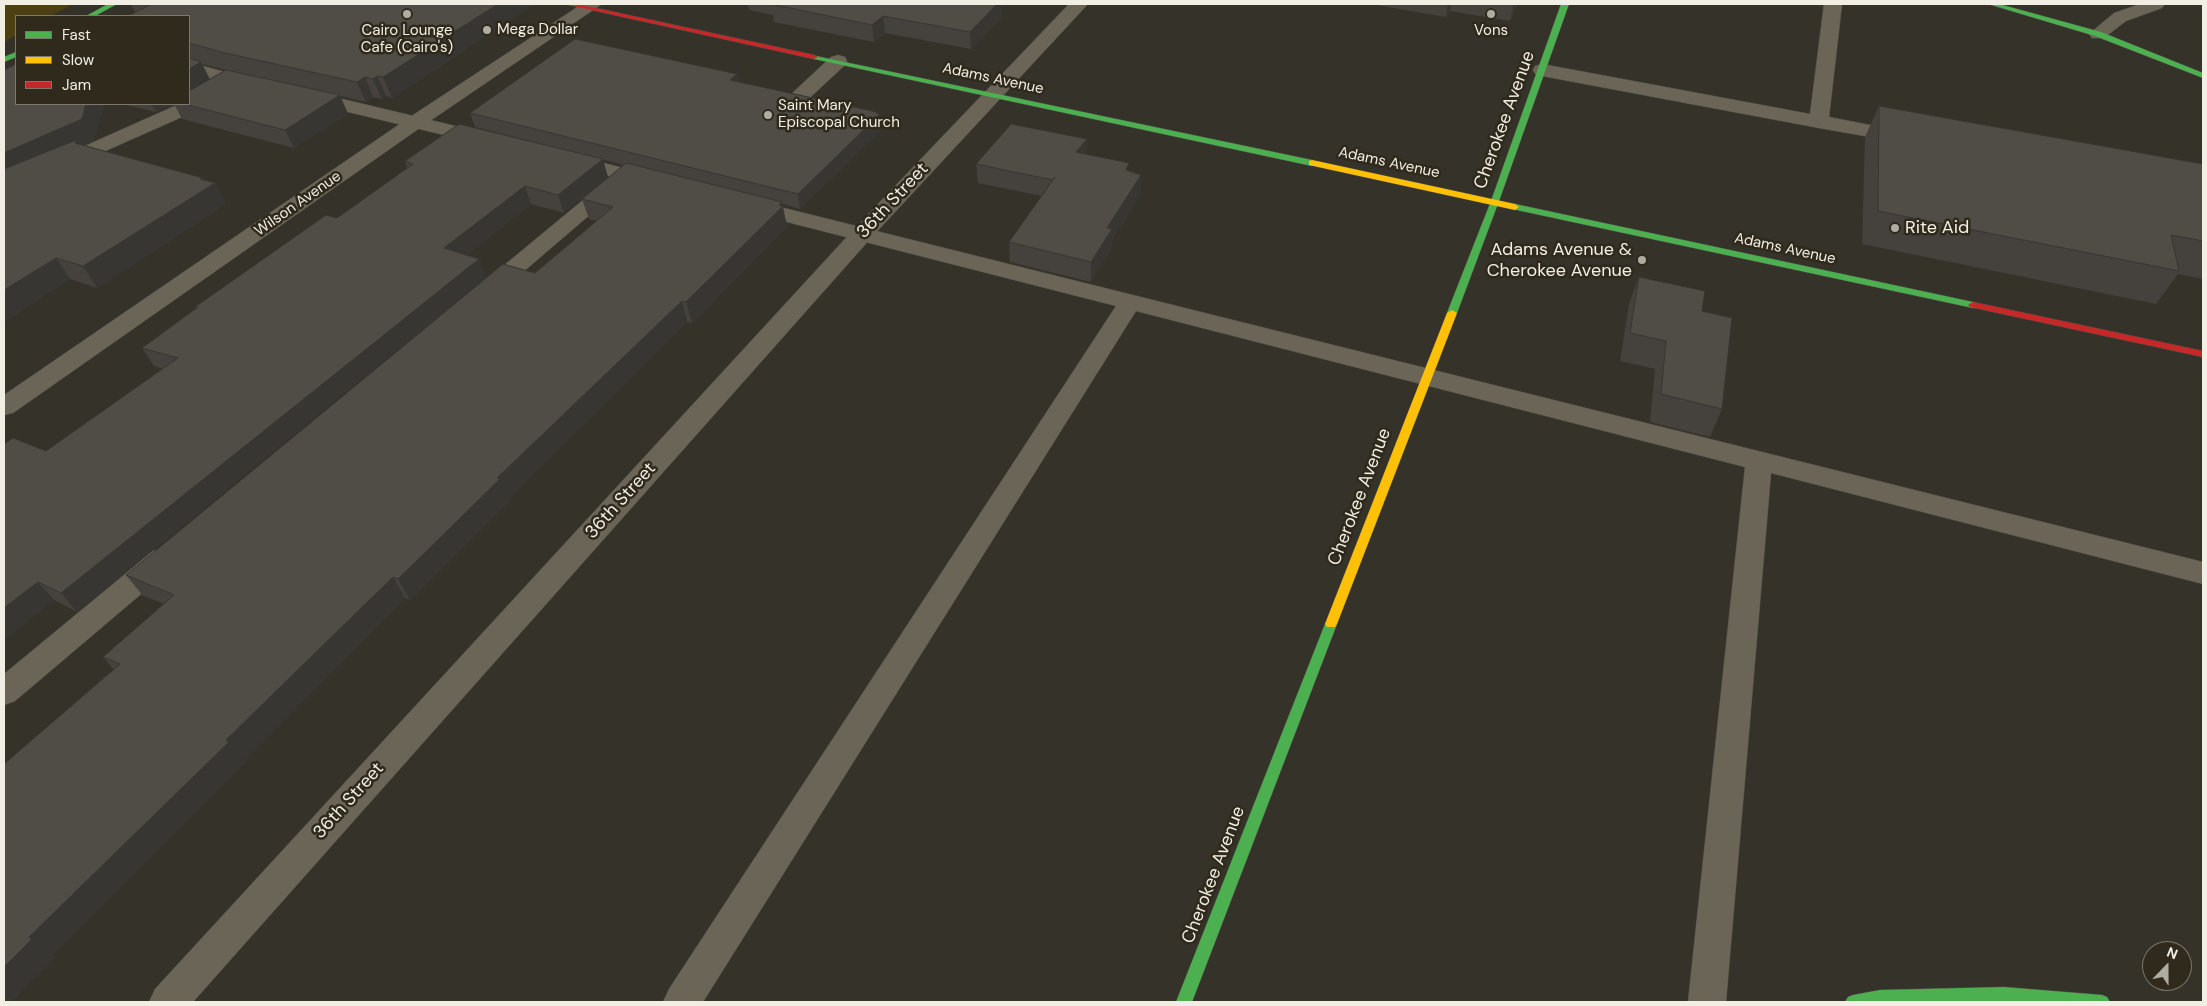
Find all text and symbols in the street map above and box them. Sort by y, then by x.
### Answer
marker: Cairo Lounge Cafe (Cairo's) [401,8,413,20]
marker: Vons [1485,8,1497,20]
legend [15,15,190,105]
place label: Mega Dollar [497,21,578,39]
place label: Cairo Lounge Cafe (Cairo's) [361,22,453,57]
place label: Vons [1474,22,1508,40]
marker: Mega Dollar [481,24,493,36]
text: Fast [62,25,91,45]
street label: Cherokee Avenue [1470,48,1540,192]
text: Slow [62,50,94,70]
street label: Adams Avenue [941,59,1045,99]
text: Jam [62,75,91,95]
place label: Saint Mary Episcopal Church [778,97,900,132]
marker: Saint Mary Episcopal Church [762,109,774,121]
street label: Adams Avenue [1337,143,1441,183]
street label: 36th Street [853,159,933,243]
street label: Wilson Avenue [251,168,345,240]
place label: Rite Aid [1905,217,1969,239]
marker: Rite Aid [1889,222,1901,234]
street label: Adams Avenue [1733,229,1837,269]
place label: Adams Avenue & Cherokee Avenue [1487,239,1632,282]
marker: Adams Avenue & Cherokee Avenue [1636,254,1648,266]
street label: Cherokee Avenue [1324,425,1396,569]
street label: 36th Street [581,458,661,544]
street label: 36th Street [309,758,389,844]
street label: Cherokee Avenue [1178,803,1250,947]
north arrow [2142,941,2192,991]
text: N [2164,943,2180,963]

